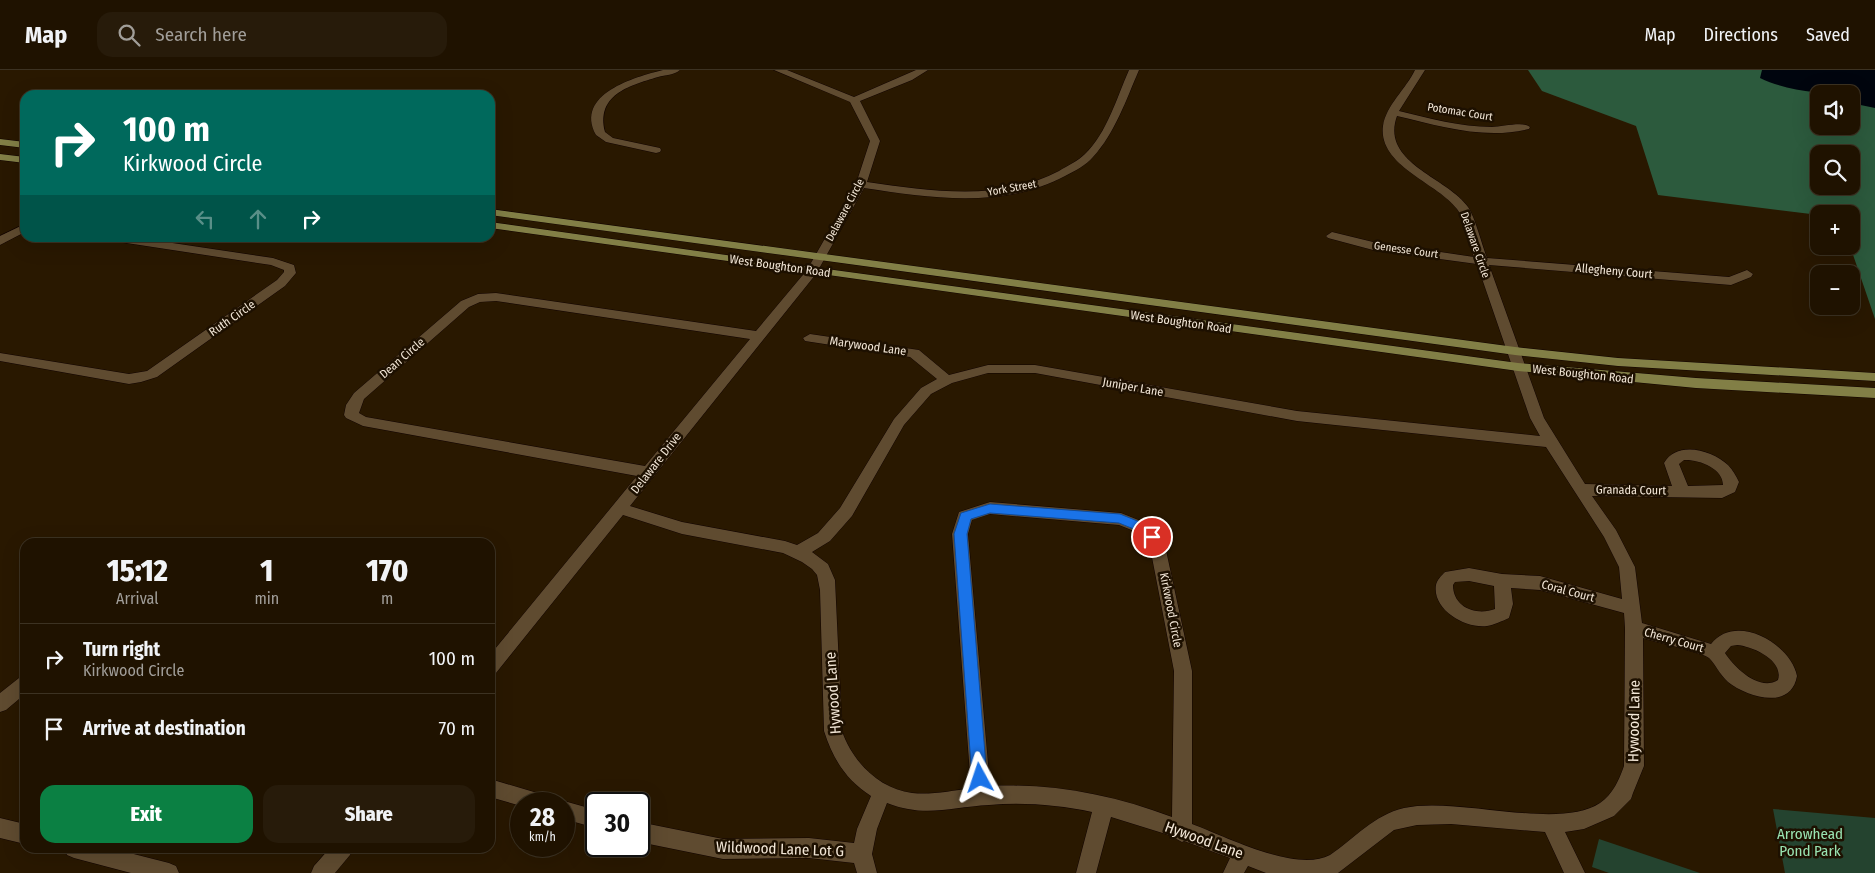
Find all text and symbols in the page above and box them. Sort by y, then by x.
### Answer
search box [97,12,447,57]
text: Map [25,21,67,49]
icon: search [115,21,143,49]
text: Search here [155,23,247,46]
text: Map [1644,24,1676,46]
text: Directions [1704,24,1778,46]
text: Saved [1806,24,1850,46]
map controls [1810,85,1860,315]
button: sound [1810,85,1860,135]
street label: Potomac Court [1426,100,1494,124]
text: 100 m [123,108,210,150]
icon: right [40,110,105,175]
button: search [1810,145,1860,195]
text: Kirkwood Circle [123,150,262,177]
street label: Delaware Circle [823,177,867,243]
street label: York Street [987,177,1038,199]
icon: left [191,205,219,233]
icon: ahead [244,205,272,233]
icon: right [297,205,325,233]
button: + [1810,205,1860,255]
street label: Delaware Circle [1458,210,1492,280]
street label: Genesse Court [1373,239,1439,261]
street label: West Boughton Road [729,252,831,280]
street label: Allegheny Court [1575,261,1653,281]
button: − [1810,265,1860,315]
street label: Ruth Circle [206,297,258,339]
street label: West Boughton Road [1130,308,1232,336]
street label: Marywood Lane [829,334,907,358]
street label: Dean Circle [377,335,427,381]
street label: West Boughton Road [1532,362,1634,386]
street label: Juniper Lane [1101,375,1165,399]
street label: Delaware Drive [628,430,684,496]
street label: Granada Court [1596,482,1666,498]
pin [1131,516,1173,558]
icon: arrive [1138,523,1166,551]
text: 15:12 [107,553,168,589]
text: 1 [260,553,273,589]
text: 170 [366,553,408,589]
street label: Kirkwood Circle [1157,571,1185,649]
street label: Coral Court [1540,577,1596,605]
text: Arrival [116,589,158,608]
text: min [254,589,279,608]
text: m [381,589,393,608]
street label: Cherry Court [1643,625,1705,655]
text: Turn right [83,638,160,661]
icon: right [40,645,68,673]
text: 100 m [429,647,475,670]
street label: Hywood Lane [821,651,845,735]
text: Kirkwood Circle [83,661,184,680]
street label: Hywood Lane [1624,680,1644,762]
icon: arrive [40,715,68,743]
text: Arrive at destination [83,717,246,740]
text: 70 m [439,717,475,740]
position arrow [953,751,1005,803]
button: Exit [40,785,253,843]
button: Share [263,785,475,843]
speed limit sign: 30 [585,792,650,857]
text: 28 [530,803,555,833]
street label: Hywood Lane [1162,817,1246,863]
park label: Arrowhead Pond Park [1777,825,1843,860]
text: km/h [529,830,556,844]
street label: Wildwood Lane Lot G [716,838,844,860]

